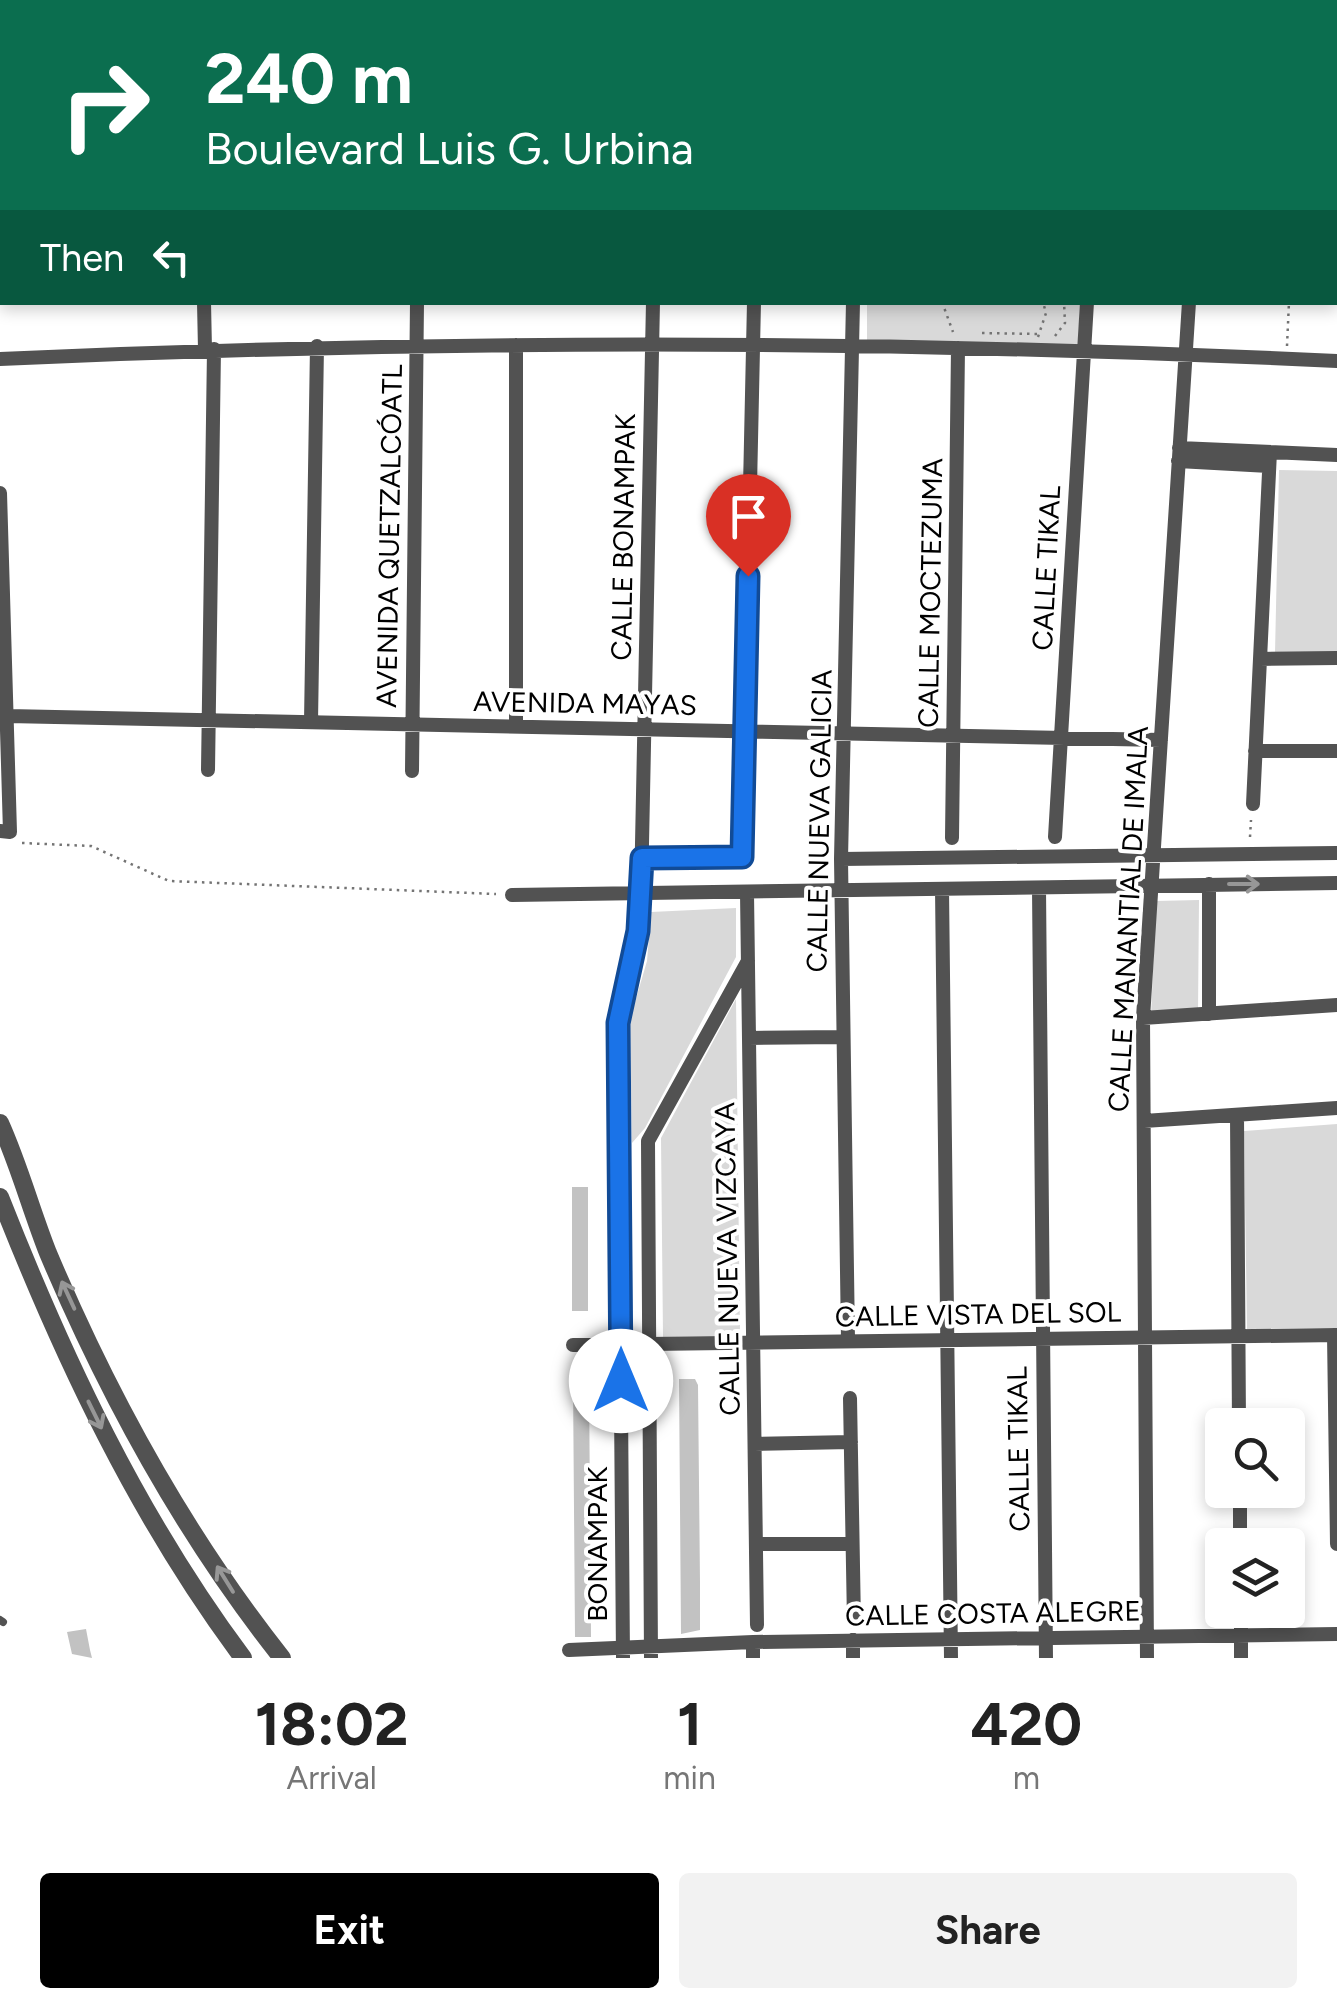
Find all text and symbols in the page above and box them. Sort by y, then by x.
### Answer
text: 240 m [205,36,413,121]
icon: right [40,40,170,170]
text: Boulevard Luis G. Urbina [205,121,694,175]
icon: left [144,230,199,285]
text: Then [40,235,124,281]
street label: AVENIDA QUETZALCÓATL [369,363,409,708]
street label: CALLE BONAMPAK [604,413,642,661]
street label: CALLE MOCTEZUMA [911,458,949,728]
pin [706,474,791,577]
street label: CALLE TIKAL [1025,484,1067,651]
icon: arrive [721,489,776,544]
street label: CALLE NUEVA GALICIA [799,669,839,973]
street label: AVENIDA MAYAS [473,684,697,722]
street label: CALLE MANANTIAL DE IMALA [1101,725,1155,1113]
one-way arrow [1228,874,1260,894]
street label: CALLE NUEVA VIZCAYA [707,1102,747,1416]
one-way arrow [57,1281,76,1311]
street label: CALLE VISTA DEL SOL [835,1294,1122,1333]
position arrow [569,1329,673,1433]
street label: CALLE TIKAL [1000,1366,1036,1532]
one-way arrow [86,1399,105,1429]
map controls [1205,1408,1305,1628]
button: search [1205,1408,1305,1508]
street label: BONAMPAK [580,1466,614,1622]
button: layers [1205,1528,1305,1628]
one-way arrow [215,1565,235,1593]
street label: CALLE COSTA ALEGRE [845,1593,1141,1633]
text: 18:02 [255,1688,409,1760]
text: 1 [677,1688,702,1760]
text: 420 [971,1688,1082,1760]
text: Arrival [286,1759,377,1797]
text: min [663,1759,716,1797]
text: m [1013,1759,1040,1797]
button: Exit [40,1873,659,1988]
button: Share [679,1873,1297,1988]

